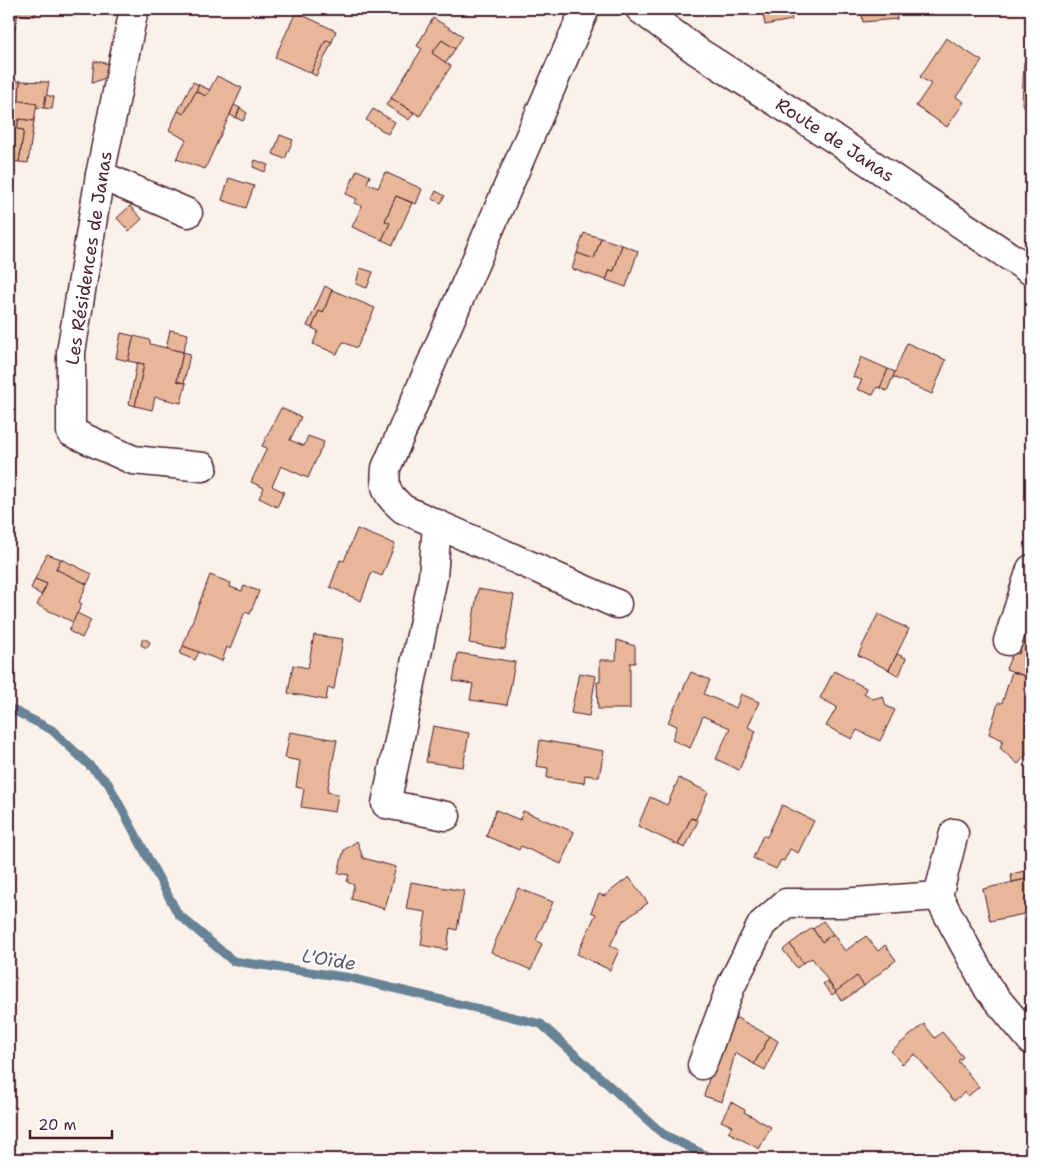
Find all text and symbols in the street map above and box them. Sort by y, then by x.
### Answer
street label: Route de Janas [771,92,899,188]
street label: Les Résidences de Janas [60,149,118,367]
water label: L'Oïde [300,943,358,976]
scale bar [30,1108,112,1140]
text: 20 m [38,1115,77,1135]

